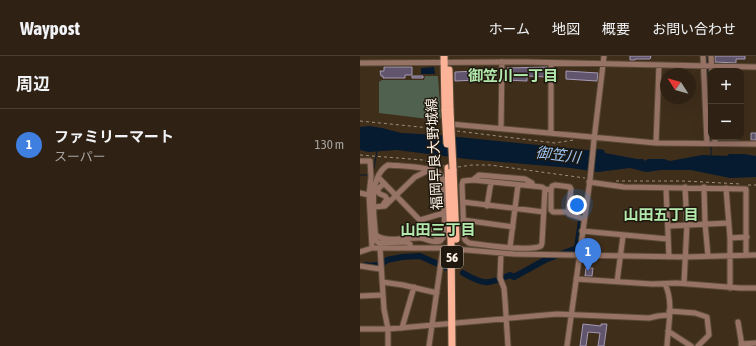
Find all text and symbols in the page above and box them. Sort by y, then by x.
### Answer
text: Waypost [20,17,80,39]
text: ホーム [488,21,530,37]
text: 地図 [552,21,580,37]
text: 概要 [602,21,630,37]
text: お問い合わせ [652,21,736,37]
district label: 御笠川一丁目 [468,67,558,84]
north arrow [660,68,696,104]
map controls [708,68,744,140]
button: + [708,68,744,104]
text: 周辺 [16,74,50,94]
street label: 福岡早良大野城線 [423,98,445,210]
button: − [708,104,744,140]
text: ファミリーマート [54,128,174,145]
text: 1 [26,137,32,152]
text: 130 m [315,137,344,152]
water label: 御笠川 [535,143,583,166]
text: スーパー [54,149,106,164]
your location [567,195,587,215]
district label: 山田五丁目 [623,206,699,223]
district label: 山田三丁目 [400,221,476,238]
pin: 1 [575,238,601,271]
road number: 56 [441,246,463,268]

